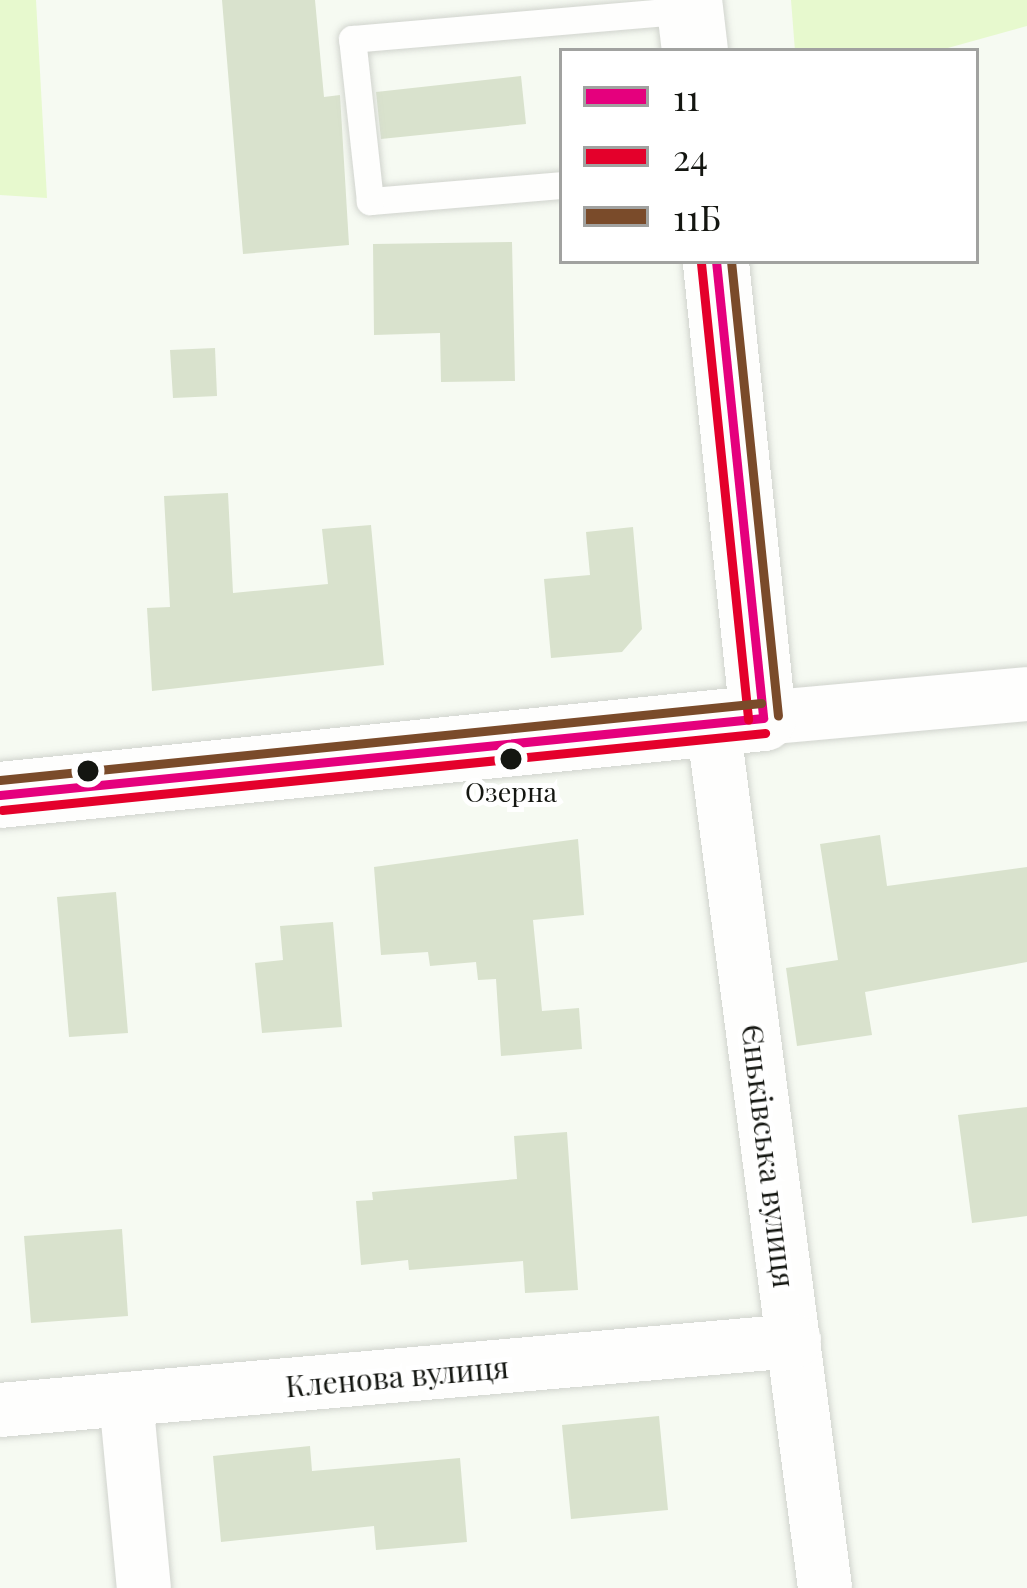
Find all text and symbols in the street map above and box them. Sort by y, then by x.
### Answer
legend [559,48,979,264]
text: 11 [673,72,700,120]
text: 24 [673,132,708,180]
text: 11Б [673,192,721,240]
marker: Озерна [500,748,522,770]
unlabelled marker [77,760,99,782]
place label: Озерна [465,776,557,808]
street label: Єньківська вулиця [735,1022,803,1290]
street label: Кленова вулиця [284,1348,510,1404]

